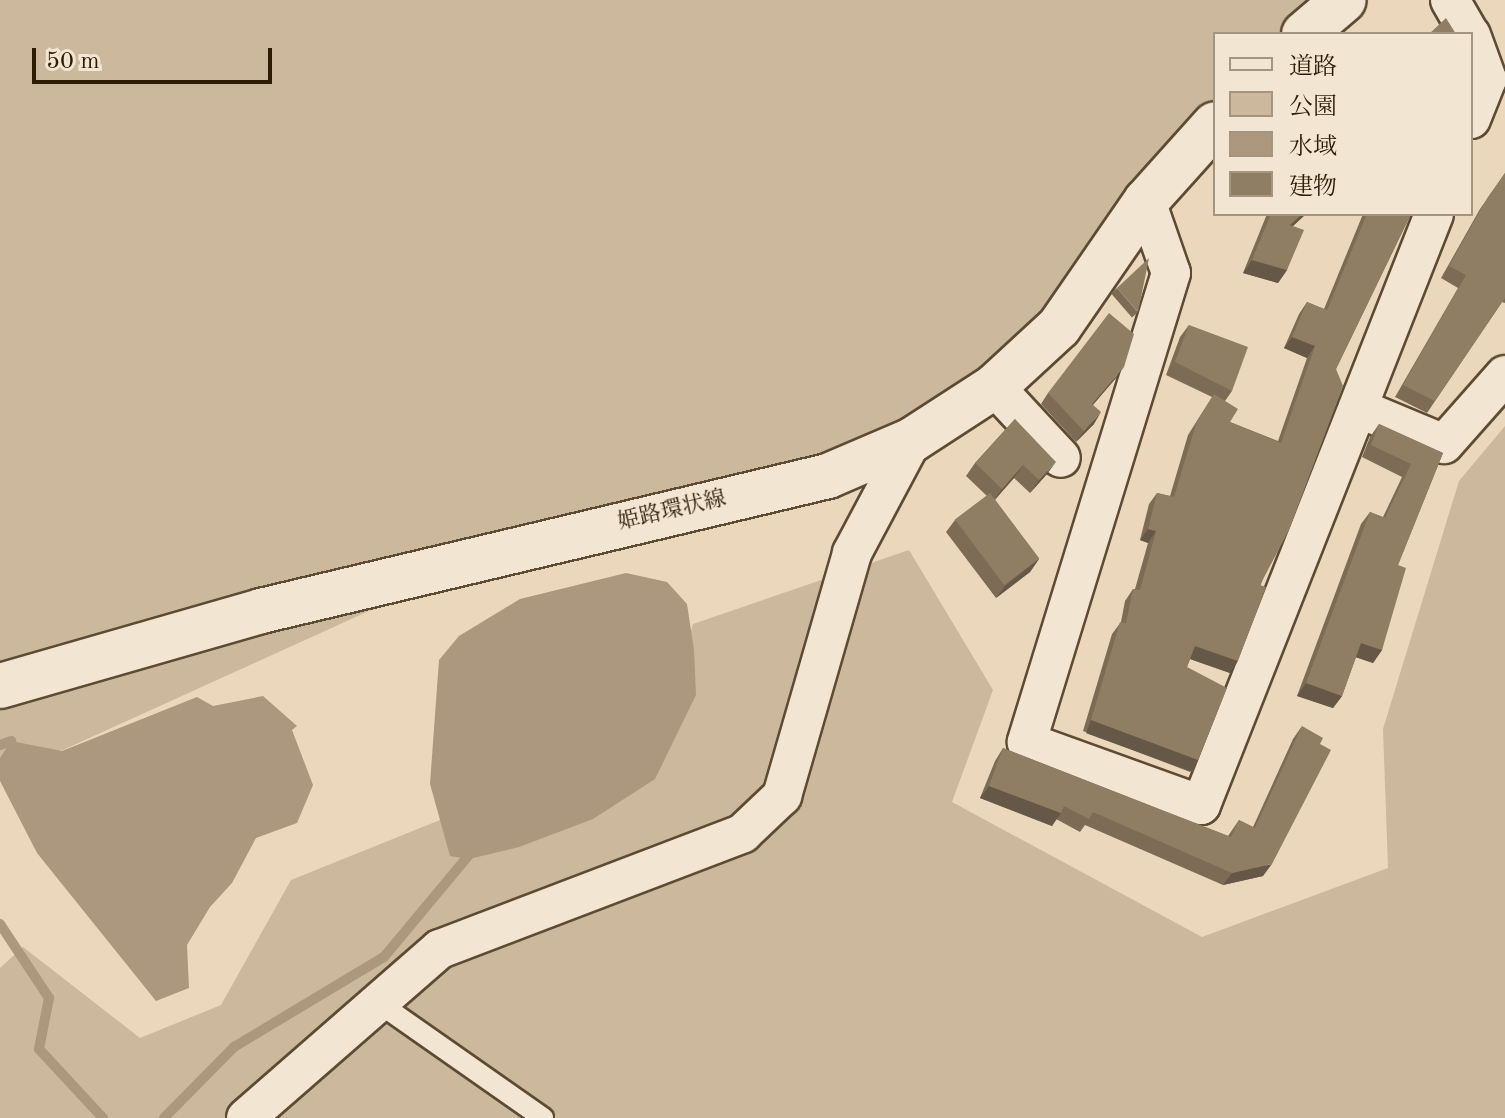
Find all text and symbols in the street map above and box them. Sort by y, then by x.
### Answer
scale bar [36,32,276,82]
legend [1213,32,1473,216]
text: 50 m [46,50,100,74]
text: 道路 [1289,56,1337,80]
text: 公園 [1289,96,1337,120]
text: 水域 [1289,136,1337,160]
text: 建物 [1289,176,1337,200]
street label: 姫路環状線 [615,486,729,536]

